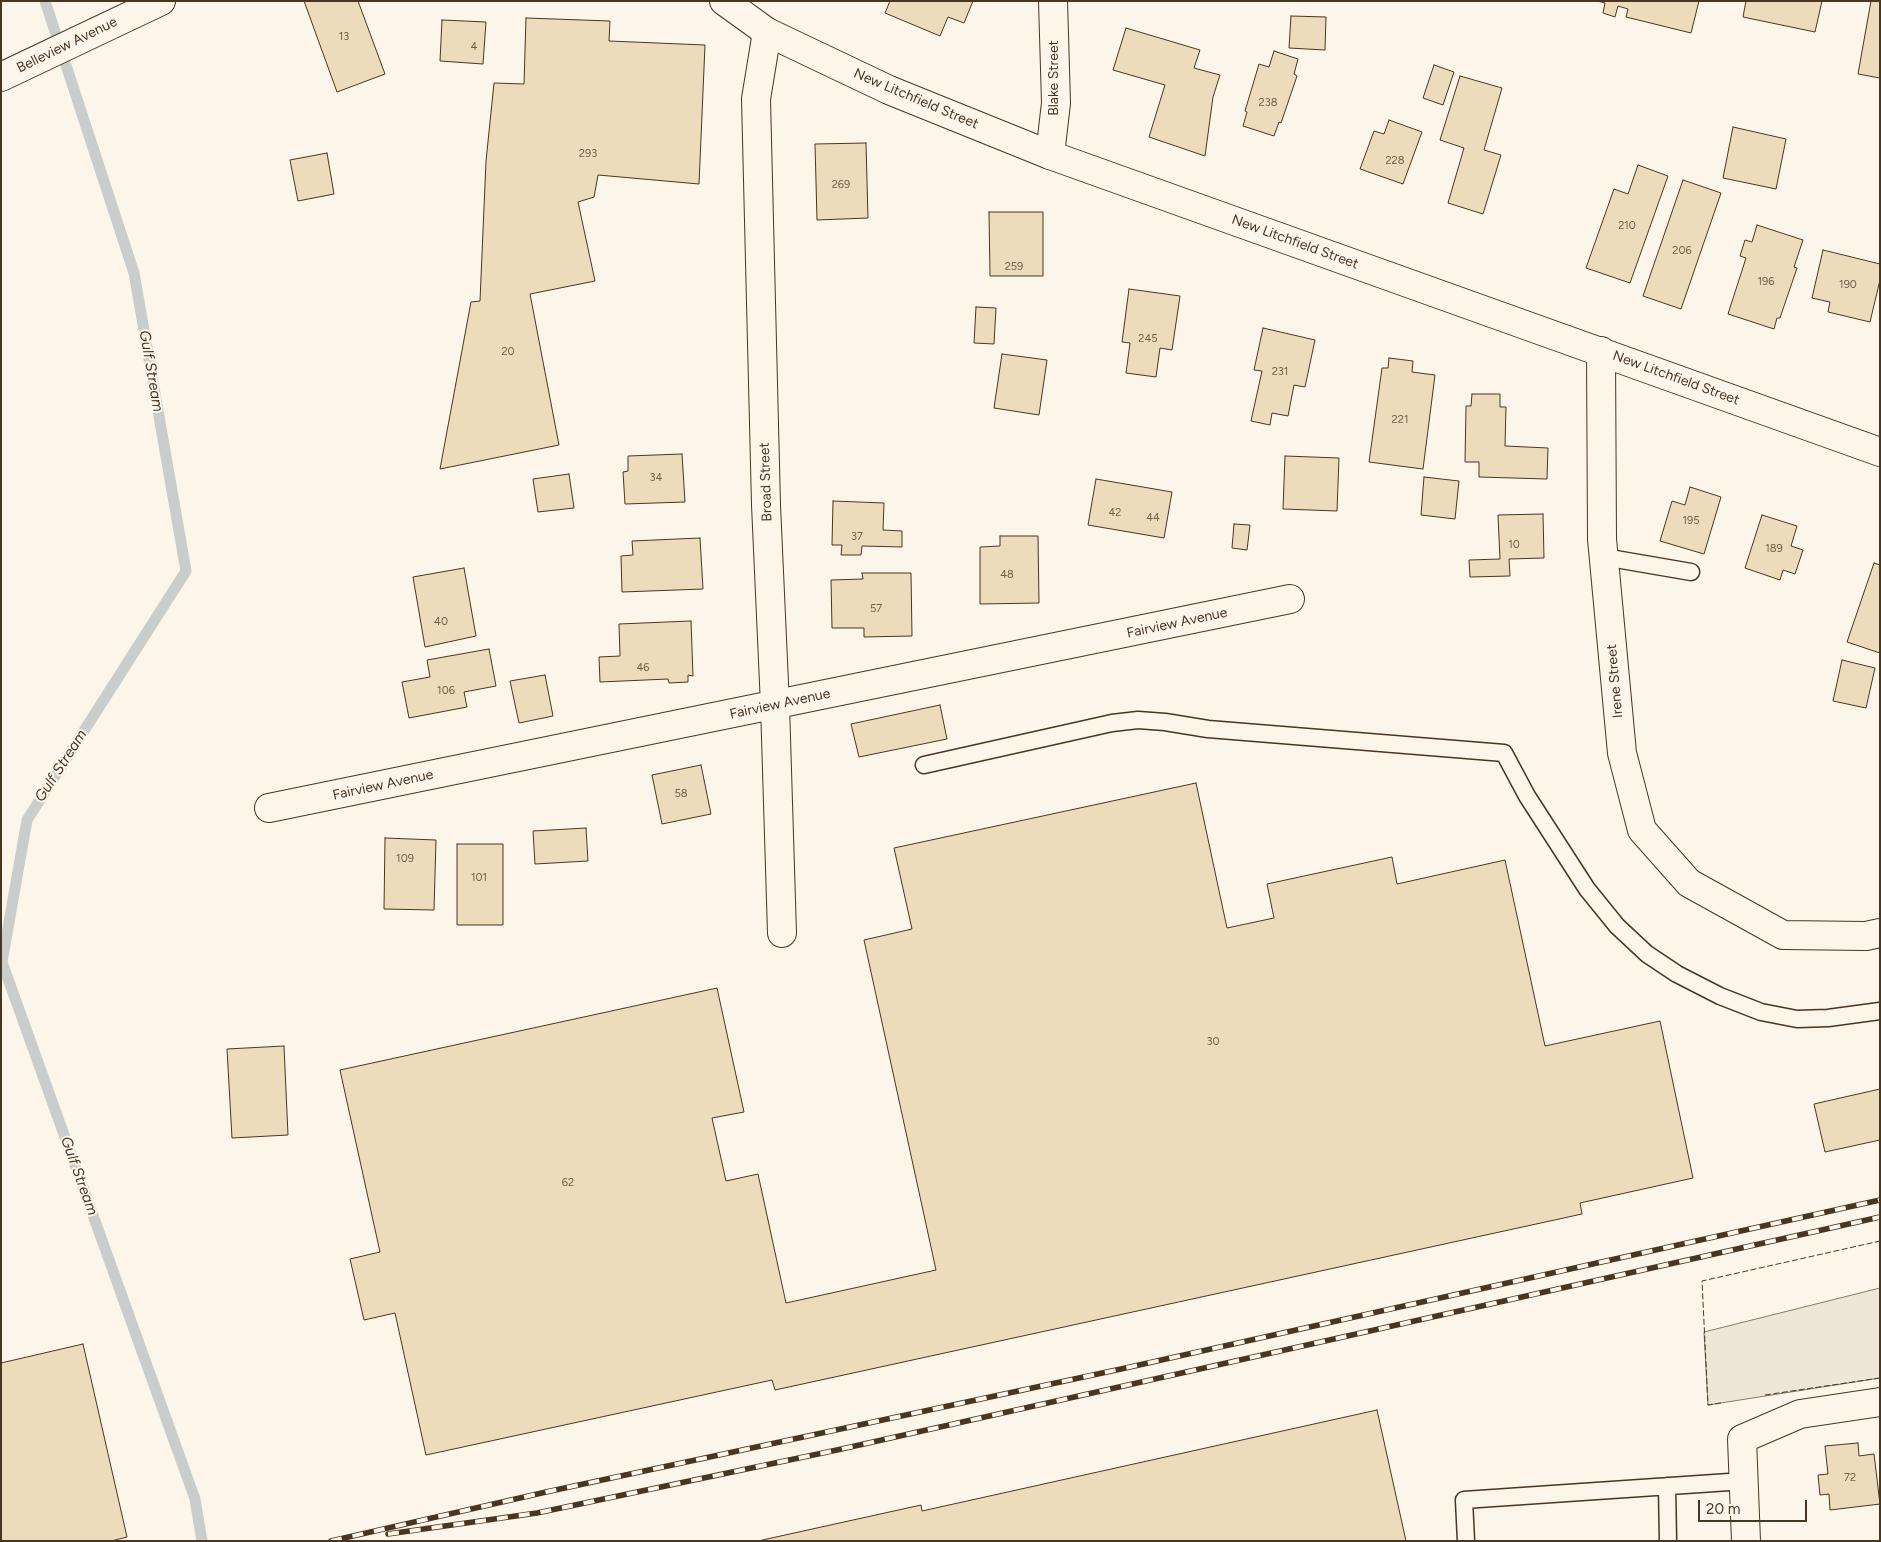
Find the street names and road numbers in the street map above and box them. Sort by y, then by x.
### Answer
street label: Belleview Avenue [14,13,120,77]
street label: Blake Street [1046,40,1062,116]
street label: New Litchfield Street [851,65,981,133]
street label: New Litchfield Street [1229,211,1361,273]
street label: New Litchfield Street [1610,347,1742,409]
street label: Broad Street [756,442,776,522]
street label: Fairview Avenue [1125,604,1229,642]
street label: Irene Street [1603,643,1627,719]
street label: Fairview Avenue [728,685,832,723]
street label: Fairview Avenue [331,766,435,804]

